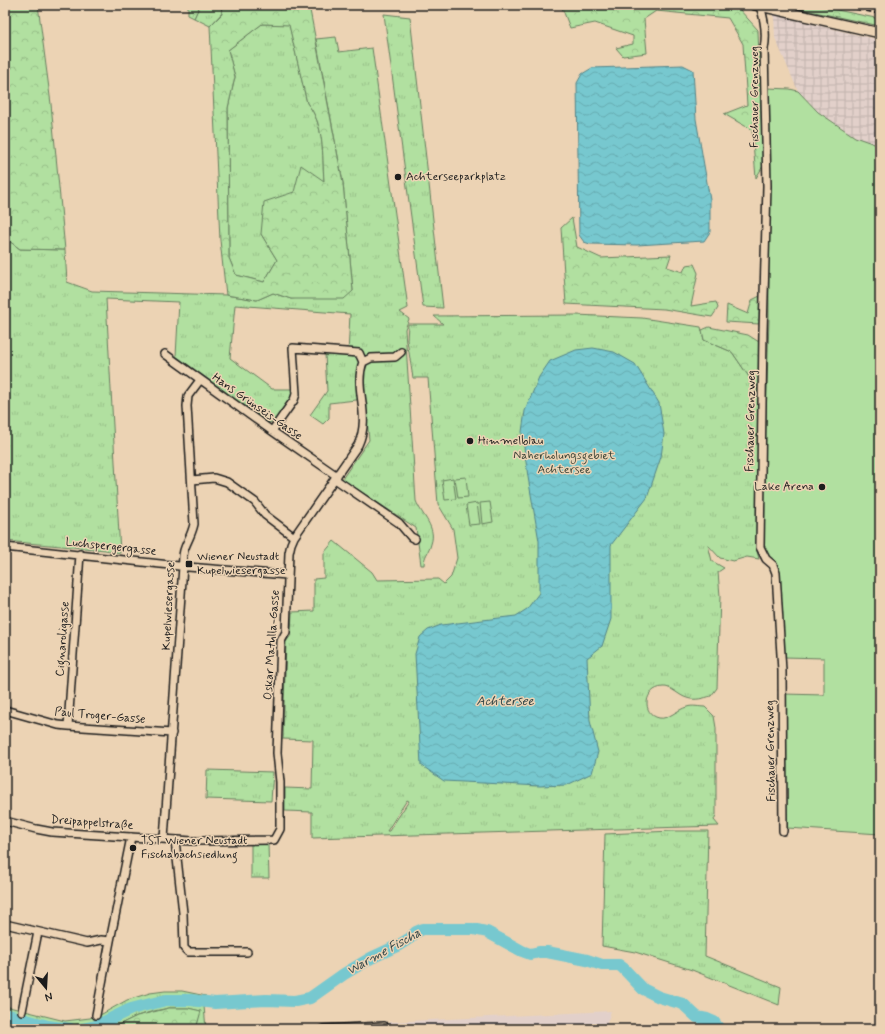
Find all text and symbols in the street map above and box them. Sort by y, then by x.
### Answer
street label: Fischauer Grenzweg [747,46,763,148]
place label: Achterseeparkplatz [406,169,506,185]
marker: Achterseeparkplatz [393,172,403,182]
street label: Hans Grünseis-Gasse [209,370,305,444]
street label: Fischauer Grenzweg [742,370,760,472]
place label: Himmelblau [478,433,544,449]
marker: Himmelblau [465,436,475,446]
park label: Naherholungsgebiet Achtersee [513,448,615,478]
place label: Lake Arena [754,479,814,495]
marker: Lake Arena [817,482,827,492]
street label: Luchspergergasse [65,534,157,560]
place label: Wiener Neustadt Kupelwiesergasse [197,549,286,579]
marker: Wiener Neustadt Kupelwiesergasse [184,559,194,569]
street label: Kupelwiesergasse [159,561,179,651]
street label: Oskar Matulla-Gasse [260,589,284,701]
street label: Cignaroligasse [52,601,75,677]
water label: Achtersee [476,693,535,710]
street label: Fischauer Grenzweg [762,700,780,802]
street label: Paul Troger-Gasse [54,704,146,728]
street label: Dreipappelstraße [50,812,134,834]
place label: TST Wiener Neustadt Fischabachsiedlung [141,833,248,864]
marker: TST Wiener Neustadt Fischabachsiedlung [128,843,138,853]
water label: Warme Fischa [344,924,424,979]
north arrow [26,968,66,1008]
text: N [43,989,54,1004]

